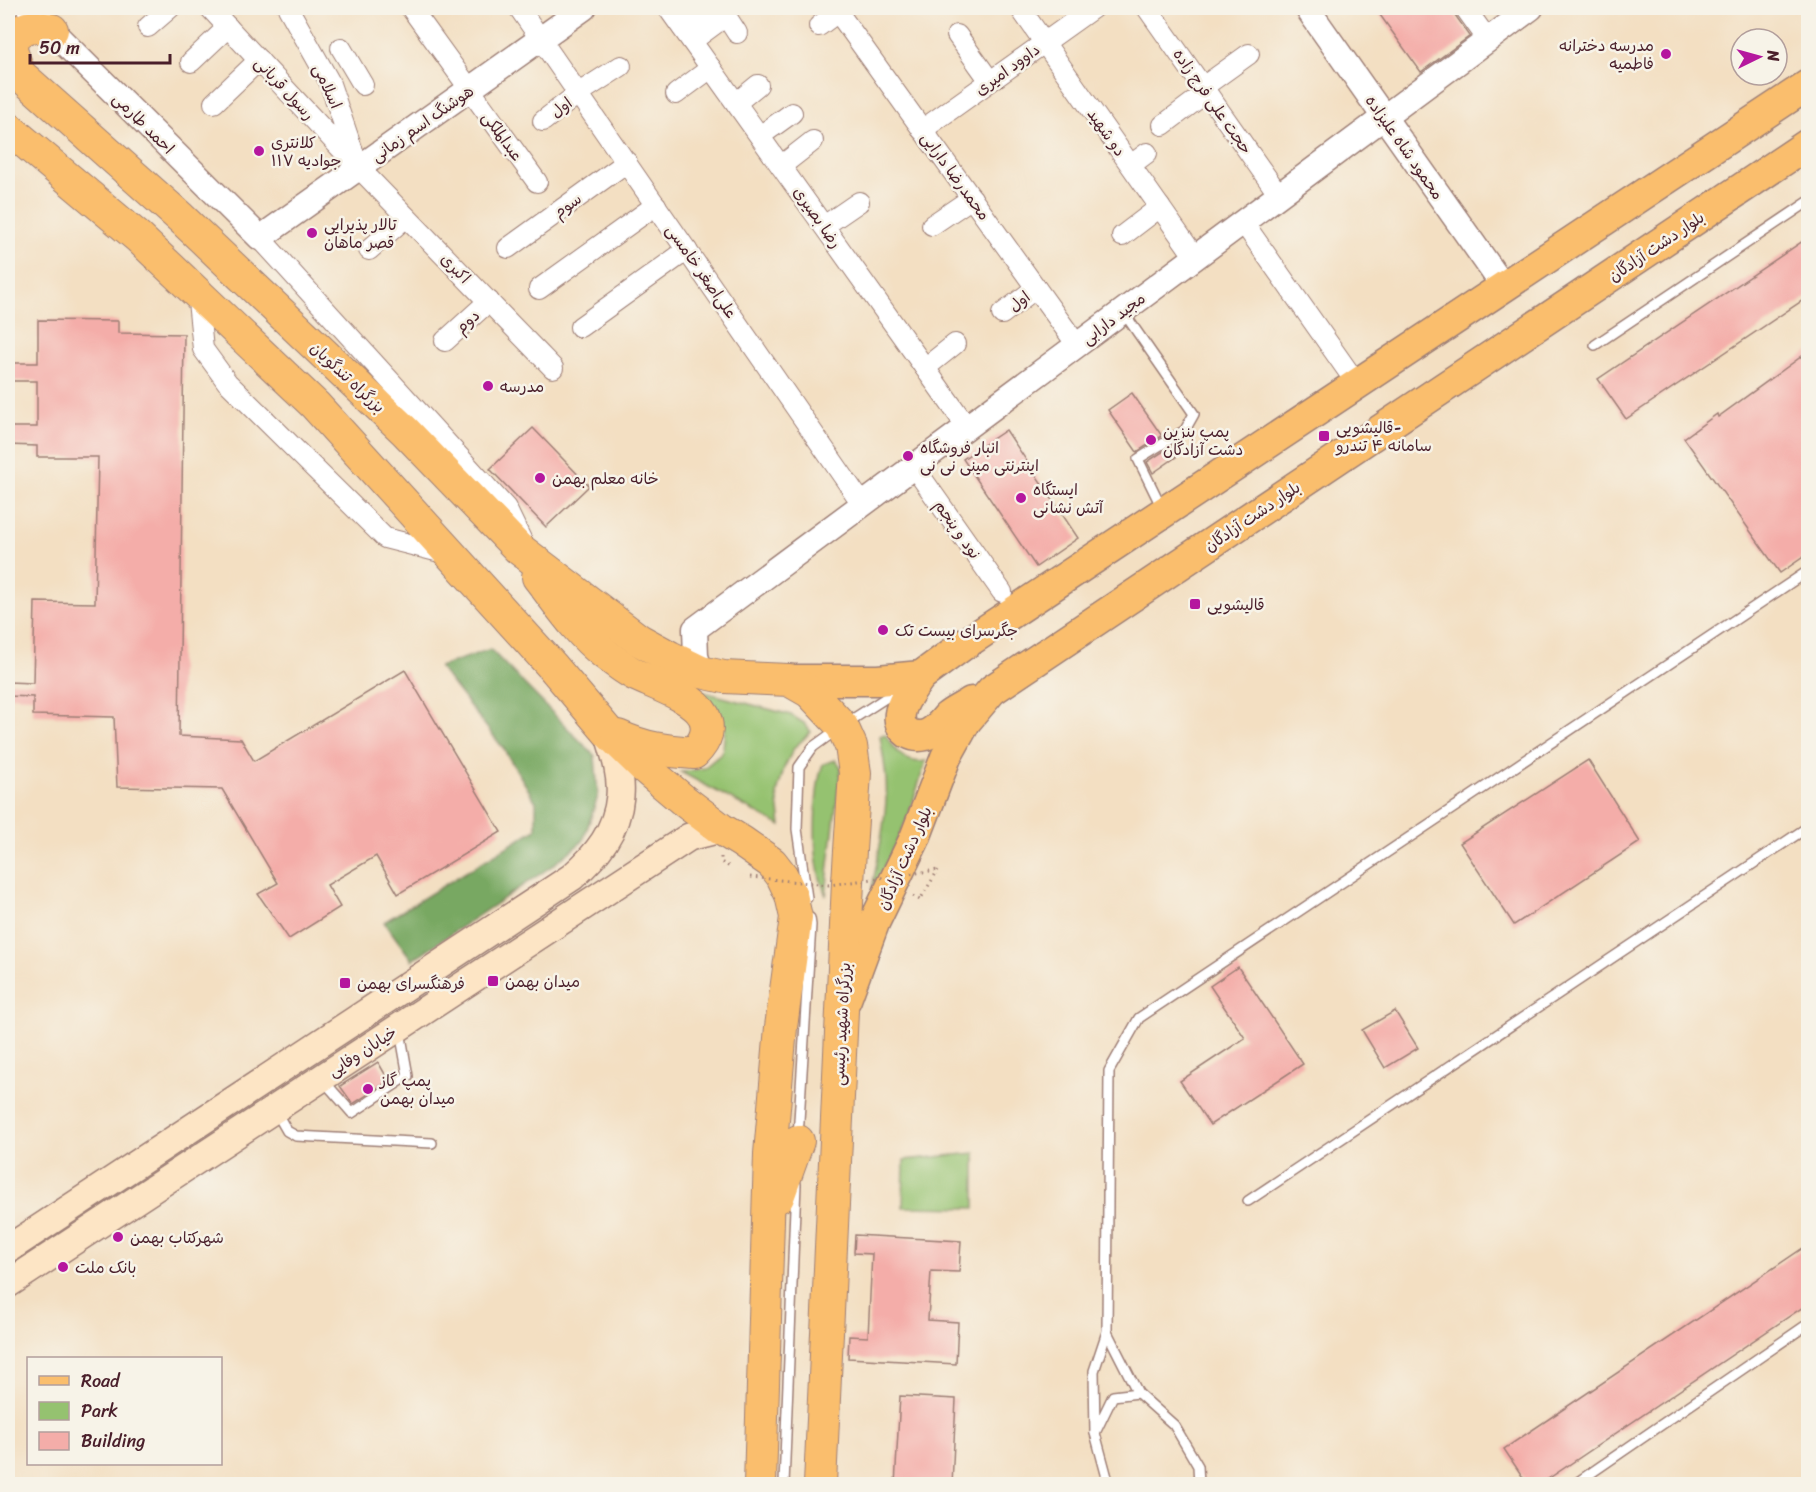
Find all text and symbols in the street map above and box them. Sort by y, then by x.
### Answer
scale bar [30,27,170,65]
north arrow [1729,27,1789,87]
place label: مدرسه دخترانه فاطمیه [1559,31,1654,78]
text: 50 m [39,32,80,64]
street label: داوود امیری [968,36,1046,103]
street label: حجت علی فرج زاده [1165,42,1260,161]
marker: مدرسه دخترانه فاطمیه [1659,47,1673,61]
text: N [1758,48,1788,63]
street label: رسول قربانی [247,50,322,127]
street label: اسلامی [305,59,350,113]
street label: هوشنگ اسم زمانی [365,77,480,170]
street label: احمد طارمی [106,85,182,161]
street label: اول [544,89,579,126]
street label: محمود شاه علیزاده [1357,89,1452,206]
street label: دو شهید [1079,102,1134,163]
street label: عبدالملکی [474,105,531,168]
street label: محمدرضا دارایی [913,126,998,227]
place label: کلانتری ۱۱۷ جوادیه [271,128,342,175]
marker: کلانتری ۱۱۷ جوادیه [252,144,266,158]
street label: رضا بصیری [785,180,850,255]
street label: سوم [546,185,588,226]
street label: بلوار دشت آزادگان [1602,203,1711,290]
place label: تالار پذیرایی قصر ماهان [324,210,397,257]
street label: علی‌اصغر خامسی [658,218,745,325]
marker: تالار پذیرایی قصر ماهان [305,226,319,240]
street label: اکبری [433,246,478,291]
street label: اول [1002,283,1037,320]
street label: مجید دارابی [1075,284,1152,352]
street label: دوم [448,302,487,341]
street label: بزرگراه تندگویان [303,334,392,420]
place label: مدرسه [500,372,544,401]
marker: مدرسه [481,379,495,393]
place label: قالیشویی- سامانه ۴ تندرو [1335,413,1432,460]
place label: پمپ بنزین دشت آزادگان [1163,417,1243,464]
marker: قالیشویی- سامانه ۴ تندرو [1317,429,1331,443]
place label: انبار فروشگاه اینترنتی مینی نی نی [920,433,1039,480]
marker: پمپ بنزین دشت آزادگان [1144,433,1158,447]
marker: انبار فروشگاه اینترنتی مینی نی نی [901,449,915,463]
place label: خانه معلم بهمن [552,464,659,493]
marker: خانه معلم بهمن [533,471,547,485]
street label: بلوار دشت آزادگان [1198,473,1307,560]
place label: ایستگاه آتش نشانی [1033,475,1104,522]
marker: ایستگاه آتش نشانی [1014,491,1028,505]
street label: نود و پنجم [926,493,989,565]
place label: قالیشویی [1207,590,1265,619]
marker: قالیشویی [1188,597,1202,611]
place label: جگرسرای بیست تک [895,616,1018,645]
marker: جگرسرای بیست تک [876,623,890,637]
street label: بلوار دشت آزادگان [869,801,940,915]
street label: بزرگراه شهید رئیسی [824,962,859,1087]
place label: میدان بهمن [505,967,580,996]
place label: فرهنگسرای بهمن [357,969,465,998]
marker: میدان بهمن [486,974,500,988]
marker: فرهنگسرای بهمن [338,976,352,990]
street label: خیابان وفایی [322,1018,403,1085]
place label: پمپ گاز میدان بهمن [378,1066,455,1113]
marker: پمپ گاز میدان بهمن [361,1082,375,1096]
place label: شهرکتاب بهمن [130,1223,224,1252]
marker: شهرکتاب بهمن [111,1230,125,1244]
place label: بانک ملت [75,1253,136,1282]
marker: بانک ملت [56,1260,70,1274]
legend [27,1357,222,1465]
text: Road [81,1365,121,1397]
text: Park [81,1395,118,1427]
text: Building [81,1425,145,1457]

